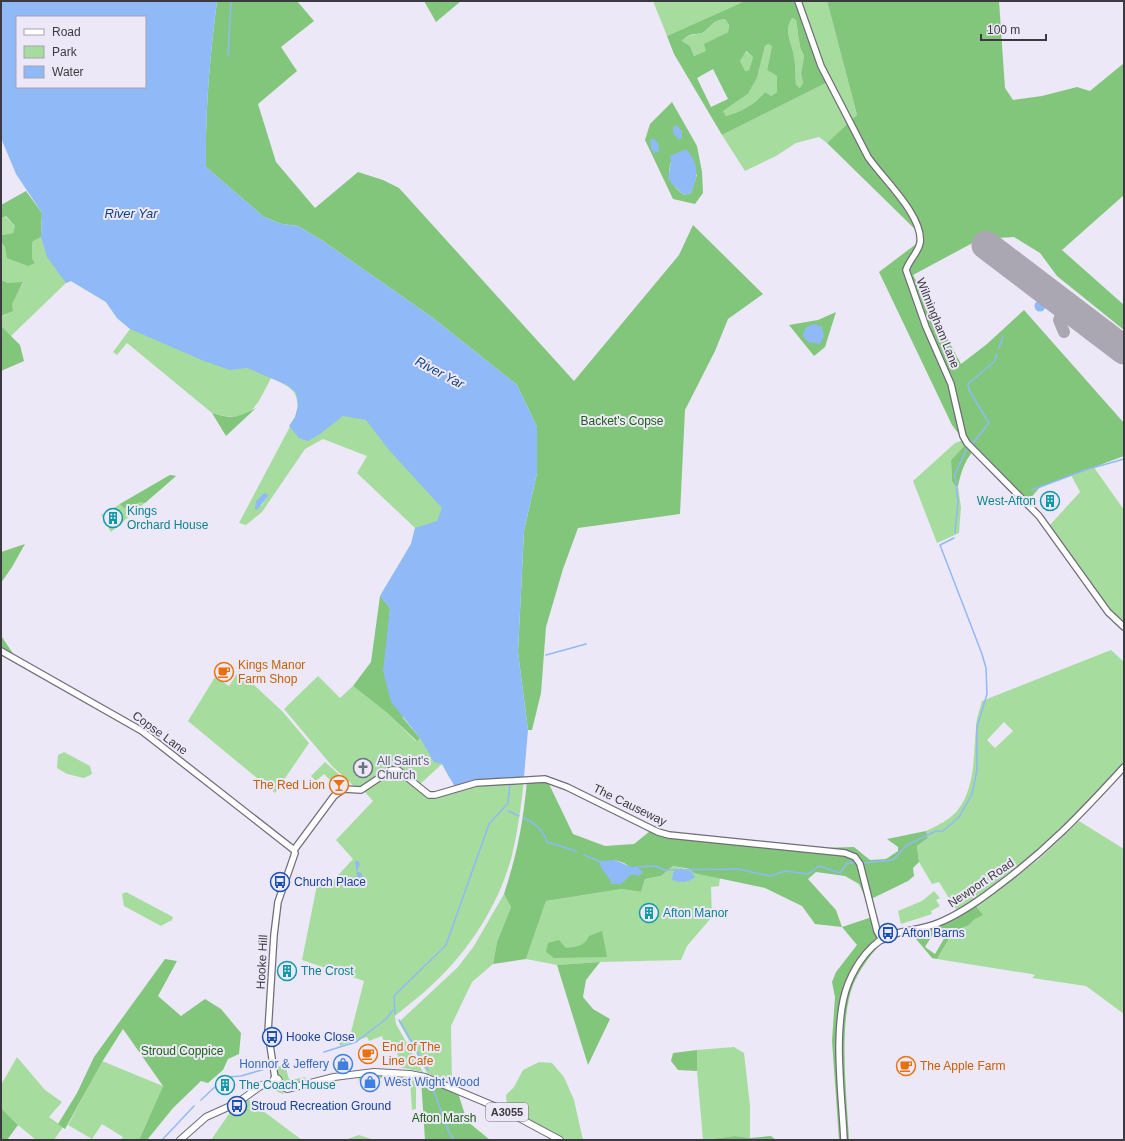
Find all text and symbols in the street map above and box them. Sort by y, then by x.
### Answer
legend [16,16,146,88]
scale bar [981,16,1046,42]
text: 100 m [987,23,1020,37]
text: Road [52,25,81,39]
text: Park [52,45,78,59]
text: Water [52,65,84,79]
water label: River Yar [105,206,158,221]
street label: Wilmingham Lane [914,276,963,370]
water label: River Yar [413,353,467,392]
park label: Backet's Copse [581,414,664,428]
building icon: West-Afton [1039,490,1061,512]
place label: West-Afton [977,494,1036,508]
place label: Kings Orchard House [127,504,209,532]
building icon: Kings Orchard House [102,507,124,529]
place label: Kings Manor Farm Shop [238,658,305,686]
cafe icon: Kings Manor Farm Shop [213,661,235,683]
street label: Copse Lane [130,708,191,758]
place label: All Saint's Church [377,754,429,782]
church icon: All Saint's Church [352,757,374,779]
bar icon: The Red Lion [328,774,350,796]
place label: The Red Lion [253,778,325,792]
street label: The Causeway [591,781,669,829]
street label: Newport Road [945,856,1017,910]
bus stop icon: Church Place [269,871,291,893]
place label: Church Place [294,875,366,889]
building icon: Afton Manor [638,902,660,924]
place label: Afton Manor [663,906,728,920]
bus stop icon: Afton Barns [877,922,899,944]
place label: Afton Barns [902,926,965,940]
street label: Hooke Hill [254,934,270,990]
building icon: The Crost [276,960,298,982]
place label: The Crost [301,964,354,978]
bus stop icon: Hooke Close [261,1026,283,1048]
place label: Hooke Close [286,1030,355,1044]
place label: End of The Line Cafe [382,1040,441,1068]
cafe icon: End of The Line Cafe [357,1043,379,1065]
park label: Stroud Coppice [141,1044,224,1058]
shop icon: Honnor & Jeffery [332,1053,354,1075]
cafe icon: The Apple Farm [895,1055,917,1077]
place label: Honnor & Jeffery [239,1057,329,1071]
place label: The Apple Farm [920,1059,1005,1073]
shop icon: West Wight Wood [359,1071,381,1093]
building icon: The Coach House [214,1074,236,1096]
place label: West Wight Wood [384,1075,480,1089]
place label: The Coach House [239,1078,336,1092]
bus stop icon: Stroud Recreation Ground [226,1095,248,1117]
place label: Stroud Recreation Ground [251,1099,391,1113]
road number: A3055 [486,1103,528,1121]
park label: Afton Marsh [412,1111,476,1125]

